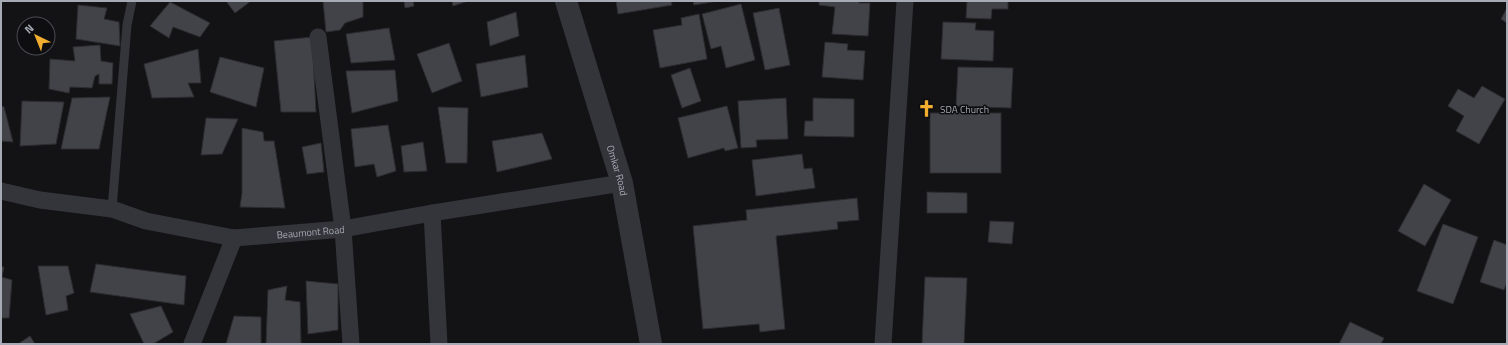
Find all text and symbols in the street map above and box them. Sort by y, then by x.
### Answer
north arrow [16,16,56,56]
text: N [21,20,37,37]
church icon: SDA Church [917,99,937,119]
place label: SDA Church [940,102,989,117]
street label: Omkar Road [603,143,632,197]
street label: Beaumont Road [276,221,345,242]

